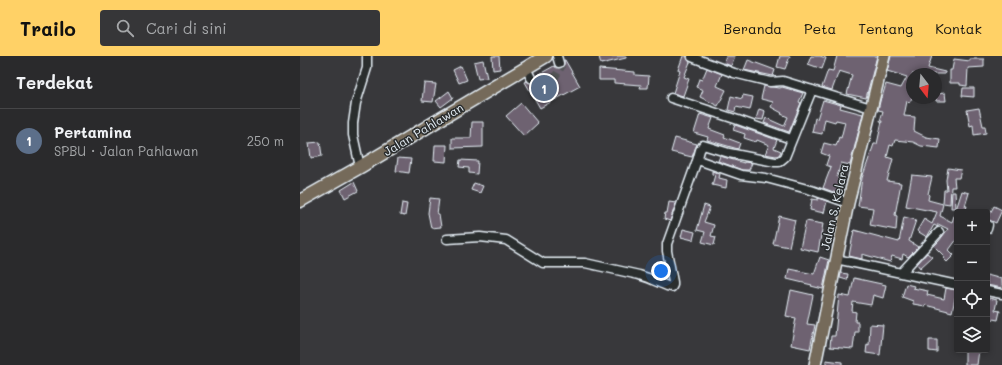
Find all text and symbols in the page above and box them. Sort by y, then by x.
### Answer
search box [100,10,380,46]
text: Trailo [20,16,76,41]
icon: search [114,17,136,39]
text: Cari di sini [146,18,227,38]
text: Beranda [724,19,782,38]
text: Peta [804,19,836,38]
text: Tentang [858,19,913,38]
text: Kontak [935,19,982,38]
north arrow [906,68,942,104]
text: Terdekat [16,71,93,93]
pin: 1 [531,73,557,103]
street label: Jalan Pahlawan [380,99,466,159]
text: Pertamina [54,122,132,142]
text: 1 [26,132,32,149]
text: 250 m [247,132,284,149]
text: SPBU · Jalan Pahlawan [54,142,198,159]
street label: Jalan S. Kelara [816,162,852,252]
map controls [954,209,990,353]
button: + [954,209,990,245]
button: − [954,245,990,281]
your location [651,261,671,281]
button: locate [954,281,990,317]
button: layers [954,317,990,353]

